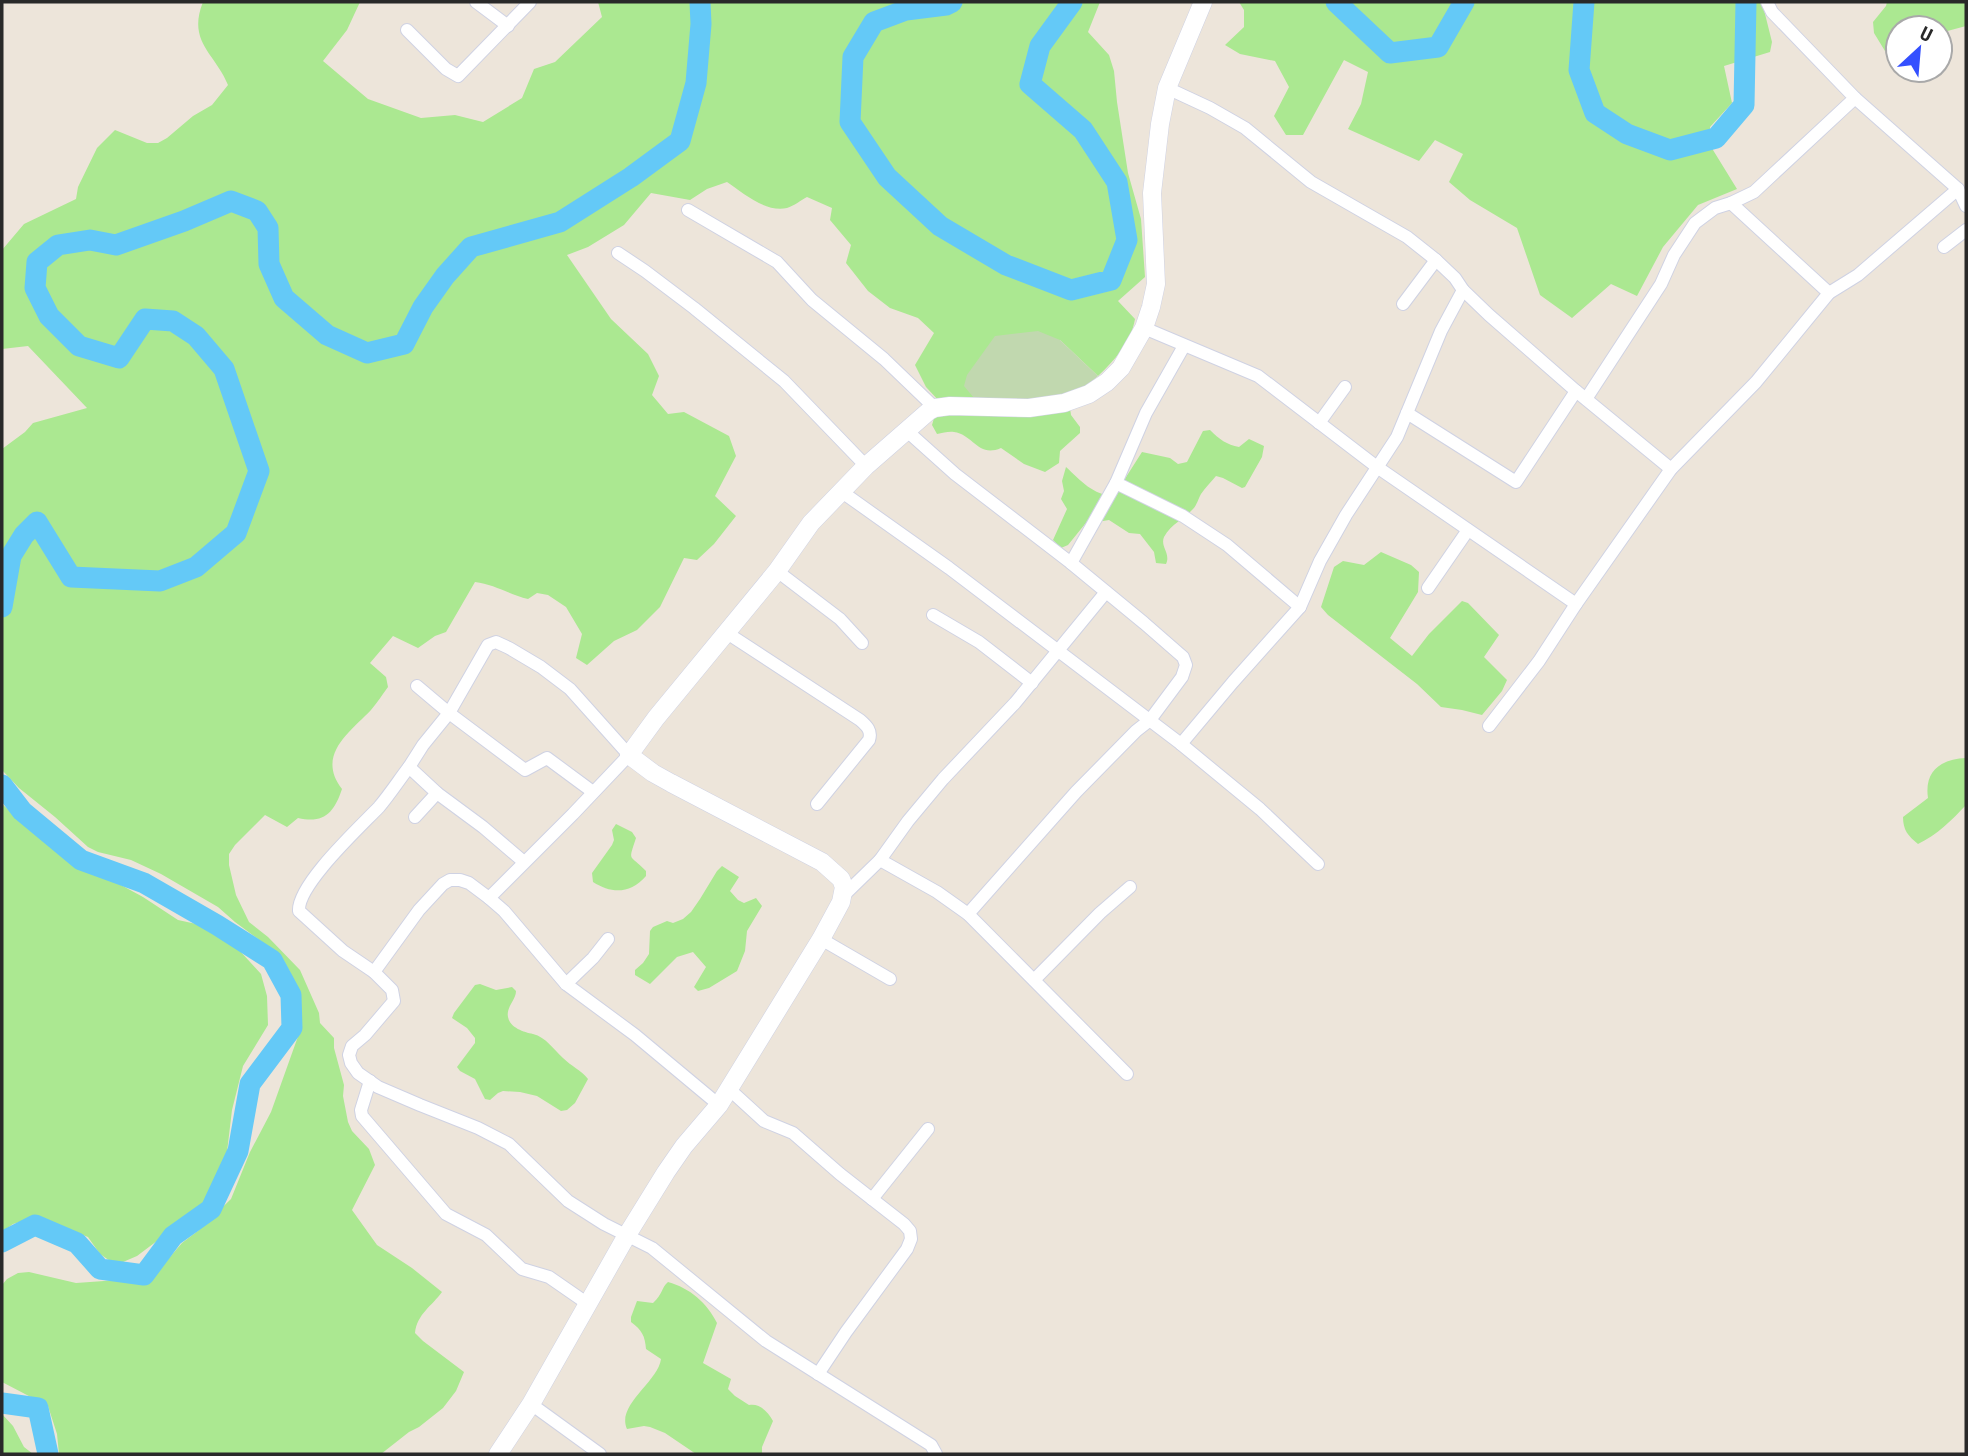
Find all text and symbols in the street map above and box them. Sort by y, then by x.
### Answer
north arrow [1884,14,1954,84]
text: U [1916,21,1936,47]

